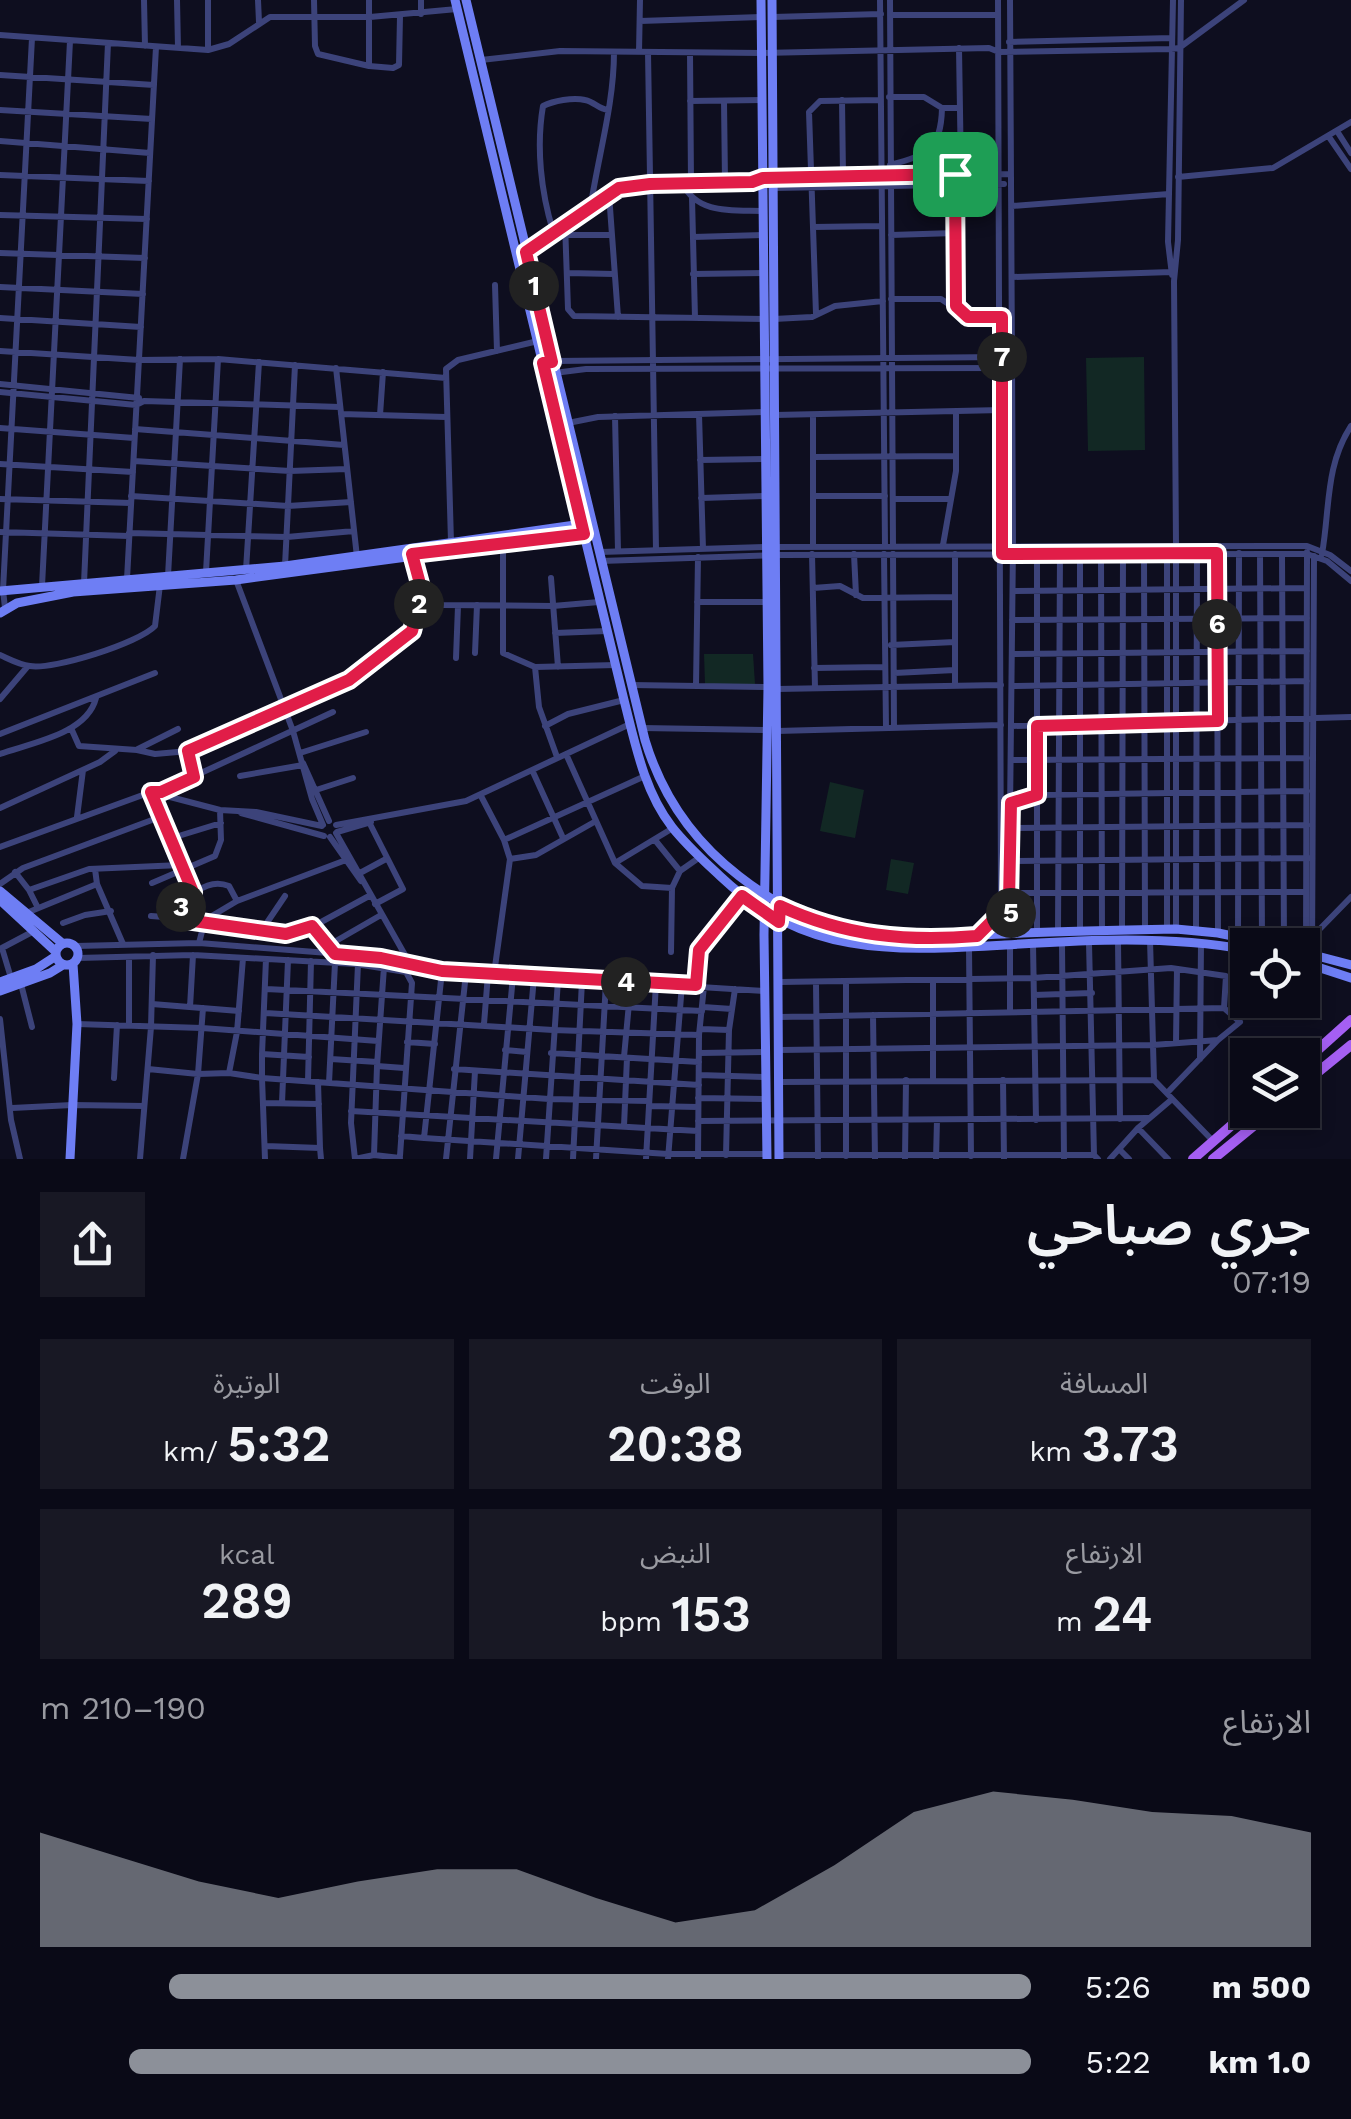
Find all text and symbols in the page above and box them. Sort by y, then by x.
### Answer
pin [913,132,998,217]
icon: arrive [928,147,983,202]
pin: 1 [509,261,559,311]
text: 1 [528,269,540,302]
pin: 7 [977,332,1027,382]
text: 7 [993,340,1011,373]
pin: 2 [394,579,444,629]
text: 2 [411,587,427,620]
pin: 6 [1192,599,1242,649]
text: 6 [1208,607,1226,640]
pin: 3 [156,882,206,932]
pin: 5 [986,888,1036,938]
text: 3 [173,890,189,923]
text: 5 [1003,896,1019,929]
map controls [1230,928,1320,1128]
button: locate [1230,928,1320,1018]
pin: 4 [601,957,651,1007]
text: 4 [617,965,635,998]
button: layers [1230,1038,1320,1128]
button: share [40,1192,145,1297]
text: جري صباحي [1027,1193,1311,1257]
text: 07:19 [1232,1263,1311,1301]
text: الوتيرة [213,1367,280,1400]
text: الوقت [640,1367,711,1400]
text: المسافة [1060,1367,1148,1400]
text: 5:32 [227,1414,331,1473]
text: 20:38 [607,1414,744,1473]
text: 3.73 [1082,1414,1179,1473]
text: /km [163,1435,227,1468]
text: km [1029,1435,1082,1468]
text: النبض [640,1537,711,1570]
text: الارتفاع [1066,1537,1143,1570]
text: kcal [219,1538,275,1571]
text: 289 [201,1571,293,1630]
text: 153 [672,1584,751,1643]
text: 24 [1092,1584,1152,1643]
text: bpm [600,1605,672,1638]
text: m [1056,1605,1092,1638]
text: 190–210 m [40,1689,206,1727]
text: الارتفاع [1223,1703,1311,1741]
text: 5:26 [1085,1968,1151,2006]
text: 500 m [1212,1968,1311,2006]
text: 5:22 [1086,2043,1151,2081]
text: 1.0 km [1208,2043,1311,2081]

